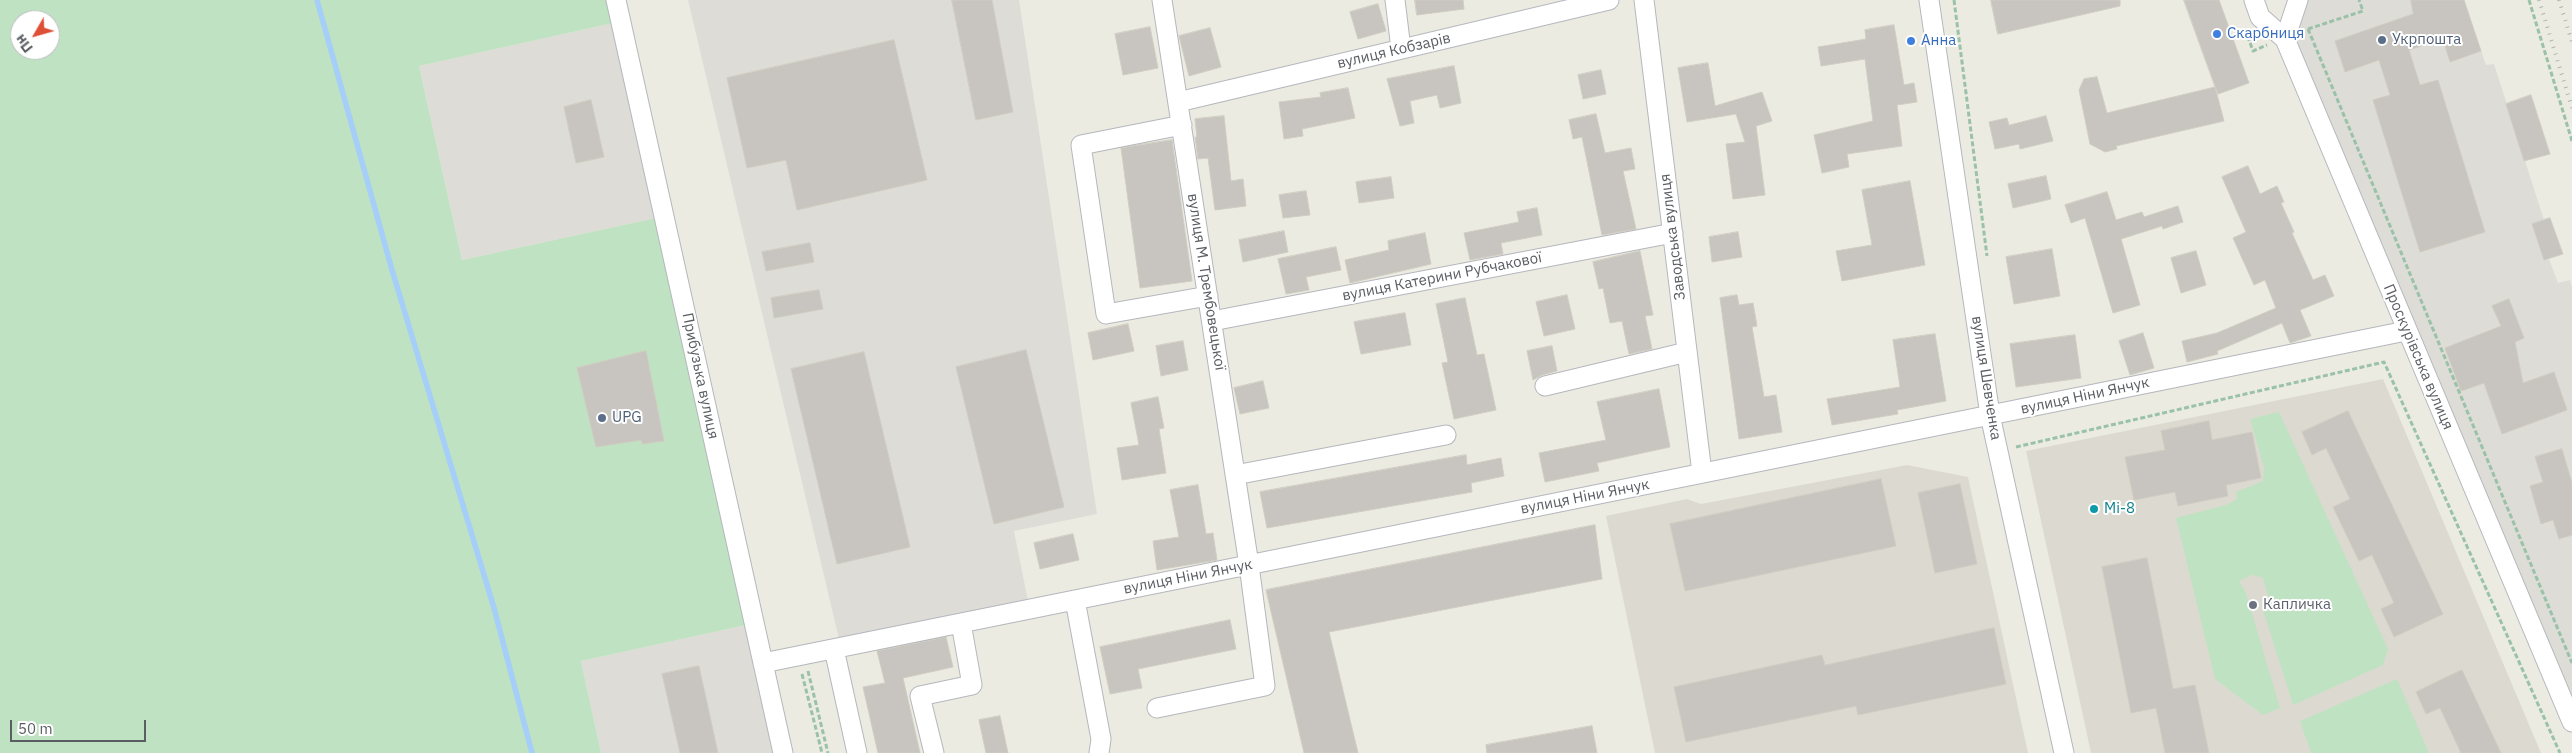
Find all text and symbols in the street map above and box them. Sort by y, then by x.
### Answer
north arrow [10,10,60,60]
place label: Скарбниця [2227,25,2304,43]
marker: Скарбниця [2211,28,2223,40]
street label: вулиця Кобзарів [1335,29,1453,73]
text: Пн [11,31,37,56]
place label: Укрпошта [2392,31,2461,49]
place label: Анна [1921,32,1956,50]
marker: Укрпошта [2376,34,2388,46]
marker: Анна [1905,35,1917,47]
street label: Заводська вулиця [1656,173,1690,301]
street label: вулиця М. Трембовецької [1183,192,1229,372]
street label: вулиця Катерини Рубчакової [1341,249,1543,305]
street label: Проскурівська вулиця [2379,281,2457,433]
street label: Прибузька вулиця [678,311,722,441]
street label: вулиця Шевченка [1967,315,2005,441]
street label: вулиця Ніни Янчук [2019,374,2151,418]
place label: UPG [612,409,642,427]
marker: UPG [596,412,608,424]
street label: вулиця Ніни Янчук [1519,476,1651,518]
place label: Mi-8 [2104,500,2135,518]
marker: Mi-8 [2088,503,2100,515]
street label: вулиця Ніни Янчук [1122,556,1254,598]
place label: Капличка [2263,596,2331,614]
marker: Капличка [2247,599,2259,611]
scale bar [12,710,149,742]
text: 50 m [18,719,53,738]

